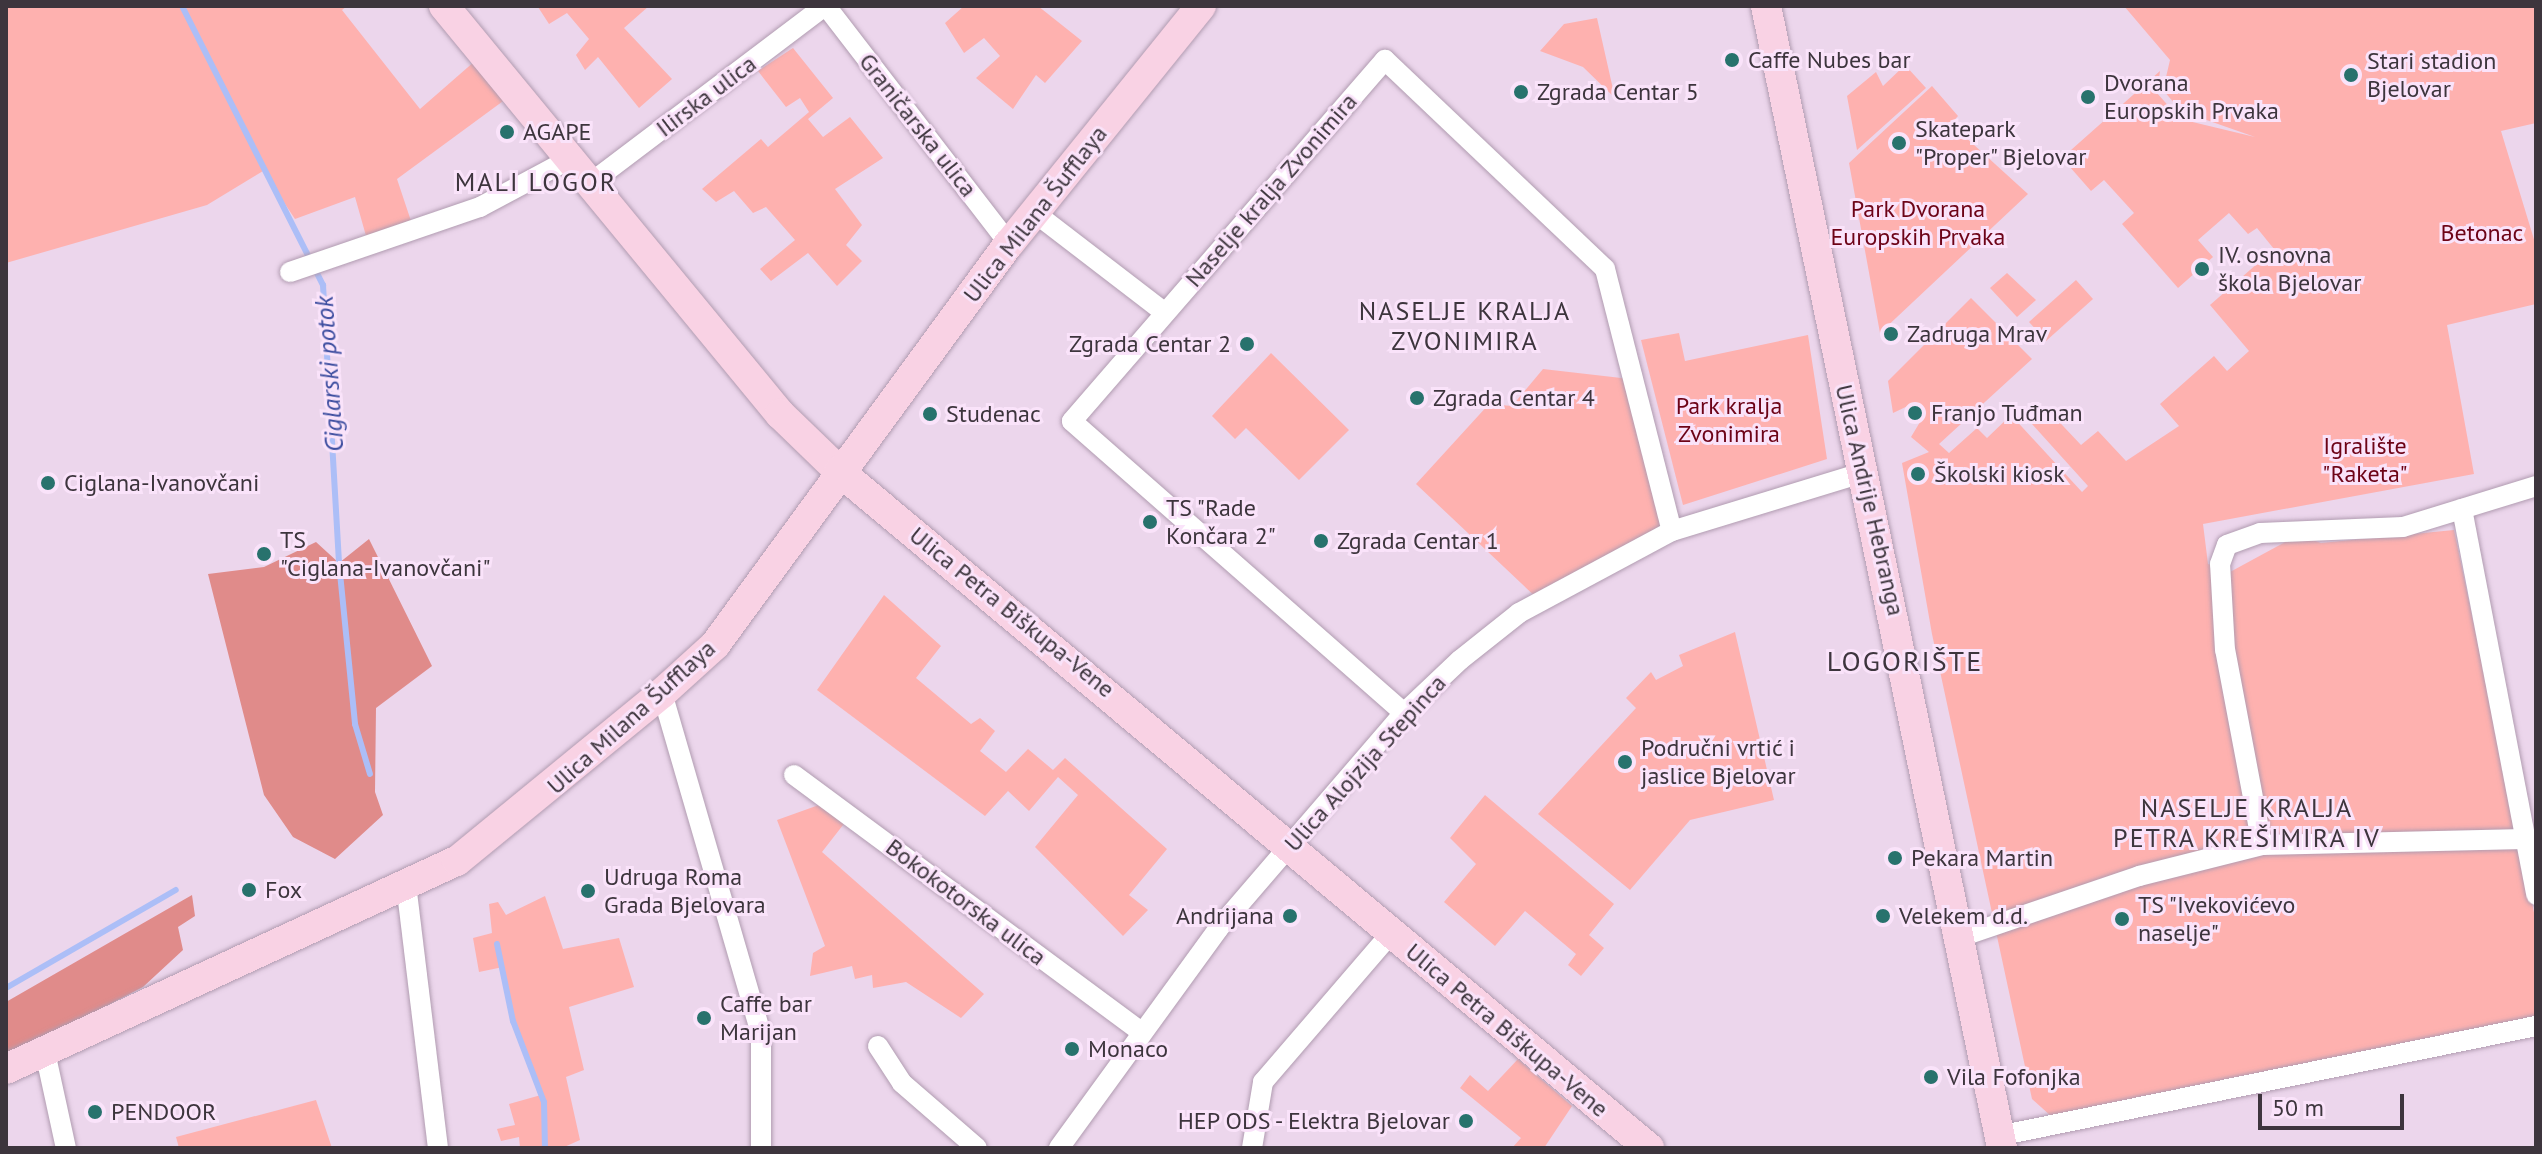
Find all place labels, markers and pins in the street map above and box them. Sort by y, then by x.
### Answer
place label: Caffe Nubes bar [1748,46,1911,74]
place label: Stari stadion Bjelovar [2367,47,2496,103]
marker: Caffe Nubes bar [1723,51,1741,69]
marker: Stari stadion Bjelovar [2342,66,2360,84]
place label: Dvorana Europskih Prvaka [2104,69,2279,125]
place label: Zgrada Centar 5 [1537,78,1699,106]
marker: Zgrada Centar 5 [1512,83,1530,101]
marker: Dvorana Europskih Prvaka [2079,88,2097,106]
place label: Skatepark "Proper" Bjelovar [1915,115,2088,171]
place label: AGAPE [523,118,591,146]
marker: AGAPE [498,123,516,141]
marker: Skatepark "Proper" Bjelovar [1890,134,1908,152]
place label: IV. osnovna škola Bjelovar [2218,241,2361,297]
marker: IV. osnovna škola Bjelovar [2193,260,2211,278]
place label: Zadruga Mrav [1907,320,2047,348]
marker: Zadruga Mrav [1882,325,1900,343]
place label: Zgrada Centar 2 [1069,330,1231,358]
marker: Zgrada Centar 2 [1238,335,1256,353]
place label: Zgrada Centar 4 [1433,384,1595,412]
marker: Zgrada Centar 4 [1408,389,1426,407]
place label: Franjo Tuđman [1931,399,2083,427]
place label: Studenac [946,400,1041,428]
marker: Franjo Tuđman [1906,404,1924,422]
marker: Studenac [921,405,939,423]
place label: Školski kiosk [1934,460,2065,488]
marker: Školski kiosk [1909,465,1927,483]
place label: Ciglana-Ivanovčani [64,469,259,497]
marker: Ciglana-Ivanovčani [39,474,57,492]
place label: TS "Rade Končara 2" [1166,494,1276,550]
marker: TS "Rade Končara 2" [1141,513,1159,531]
place label: TS "Ciglana-Ivanovčani" [280,526,490,582]
place label: Zgrada Centar 1 [1337,527,1499,555]
marker: Zgrada Centar 1 [1312,532,1330,550]
marker: TS "Ciglana-Ivanovčani" [255,545,273,563]
place label: Područni vrtić i jaslice Bjelovar [1641,734,1796,790]
marker: Područni vrtić i jaslice Bjelovar [1616,753,1634,771]
place label: Pekara Martin [1911,844,2053,872]
marker: Pekara Martin [1886,849,1904,867]
place label: Udruga Roma Grada Bjelovara [604,863,766,919]
place label: Fox [265,876,302,904]
marker: Fox [240,881,258,899]
marker: Udruga Roma Grada Bjelovara [579,882,597,900]
place label: TS "Ivekovićevo naselje" [2138,891,2297,947]
place label: Andrijana [1176,902,1274,930]
place label: Velekem d.d. [1899,902,2028,930]
marker: Andrijana [1281,907,1299,925]
marker: Velekem d.d. [1874,907,1892,925]
marker: TS "Ivekovićevo naselje" [2113,910,2131,928]
place label: Caffe bar Marijan [720,990,812,1046]
marker: Caffe bar Marijan [695,1009,713,1027]
place label: Monaco [1088,1035,1168,1063]
marker: Monaco [1063,1040,1081,1058]
place label: Vila Fofonjka [1947,1063,2081,1091]
marker: Vila Fofonjka [1922,1068,1940,1086]
place label: PENDOOR [111,1098,216,1126]
marker: PENDOOR [86,1103,104,1121]
place label: HEP ODS - Elektra Bjelovar [1173,1107,1450,1135]
marker: HEP ODS - Elektra Bjelovar [1457,1112,1475,1130]

